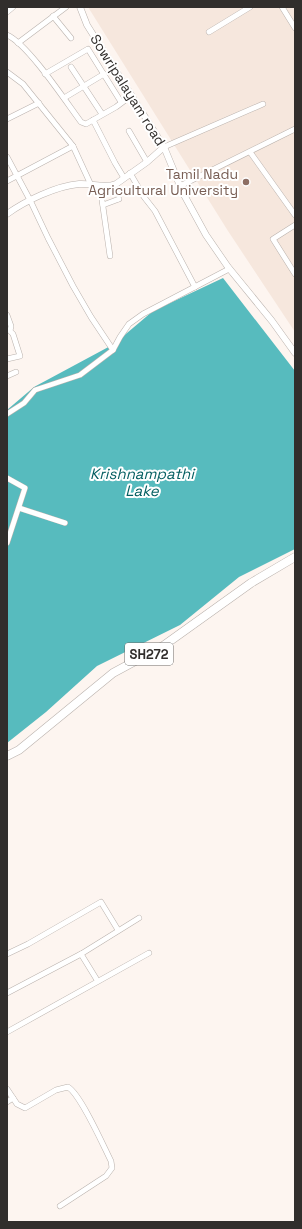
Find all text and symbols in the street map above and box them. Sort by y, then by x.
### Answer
street label: Sowripalayam road [86,31,170,149]
place label: Tamil Nadu Agricultural University [88,165,238,199]
marker: Tamil Nadu Agricultural University [241,177,251,187]
water label: Krishnampathi Lake [90,464,196,500]
road number: SH272 [125,643,173,665]

